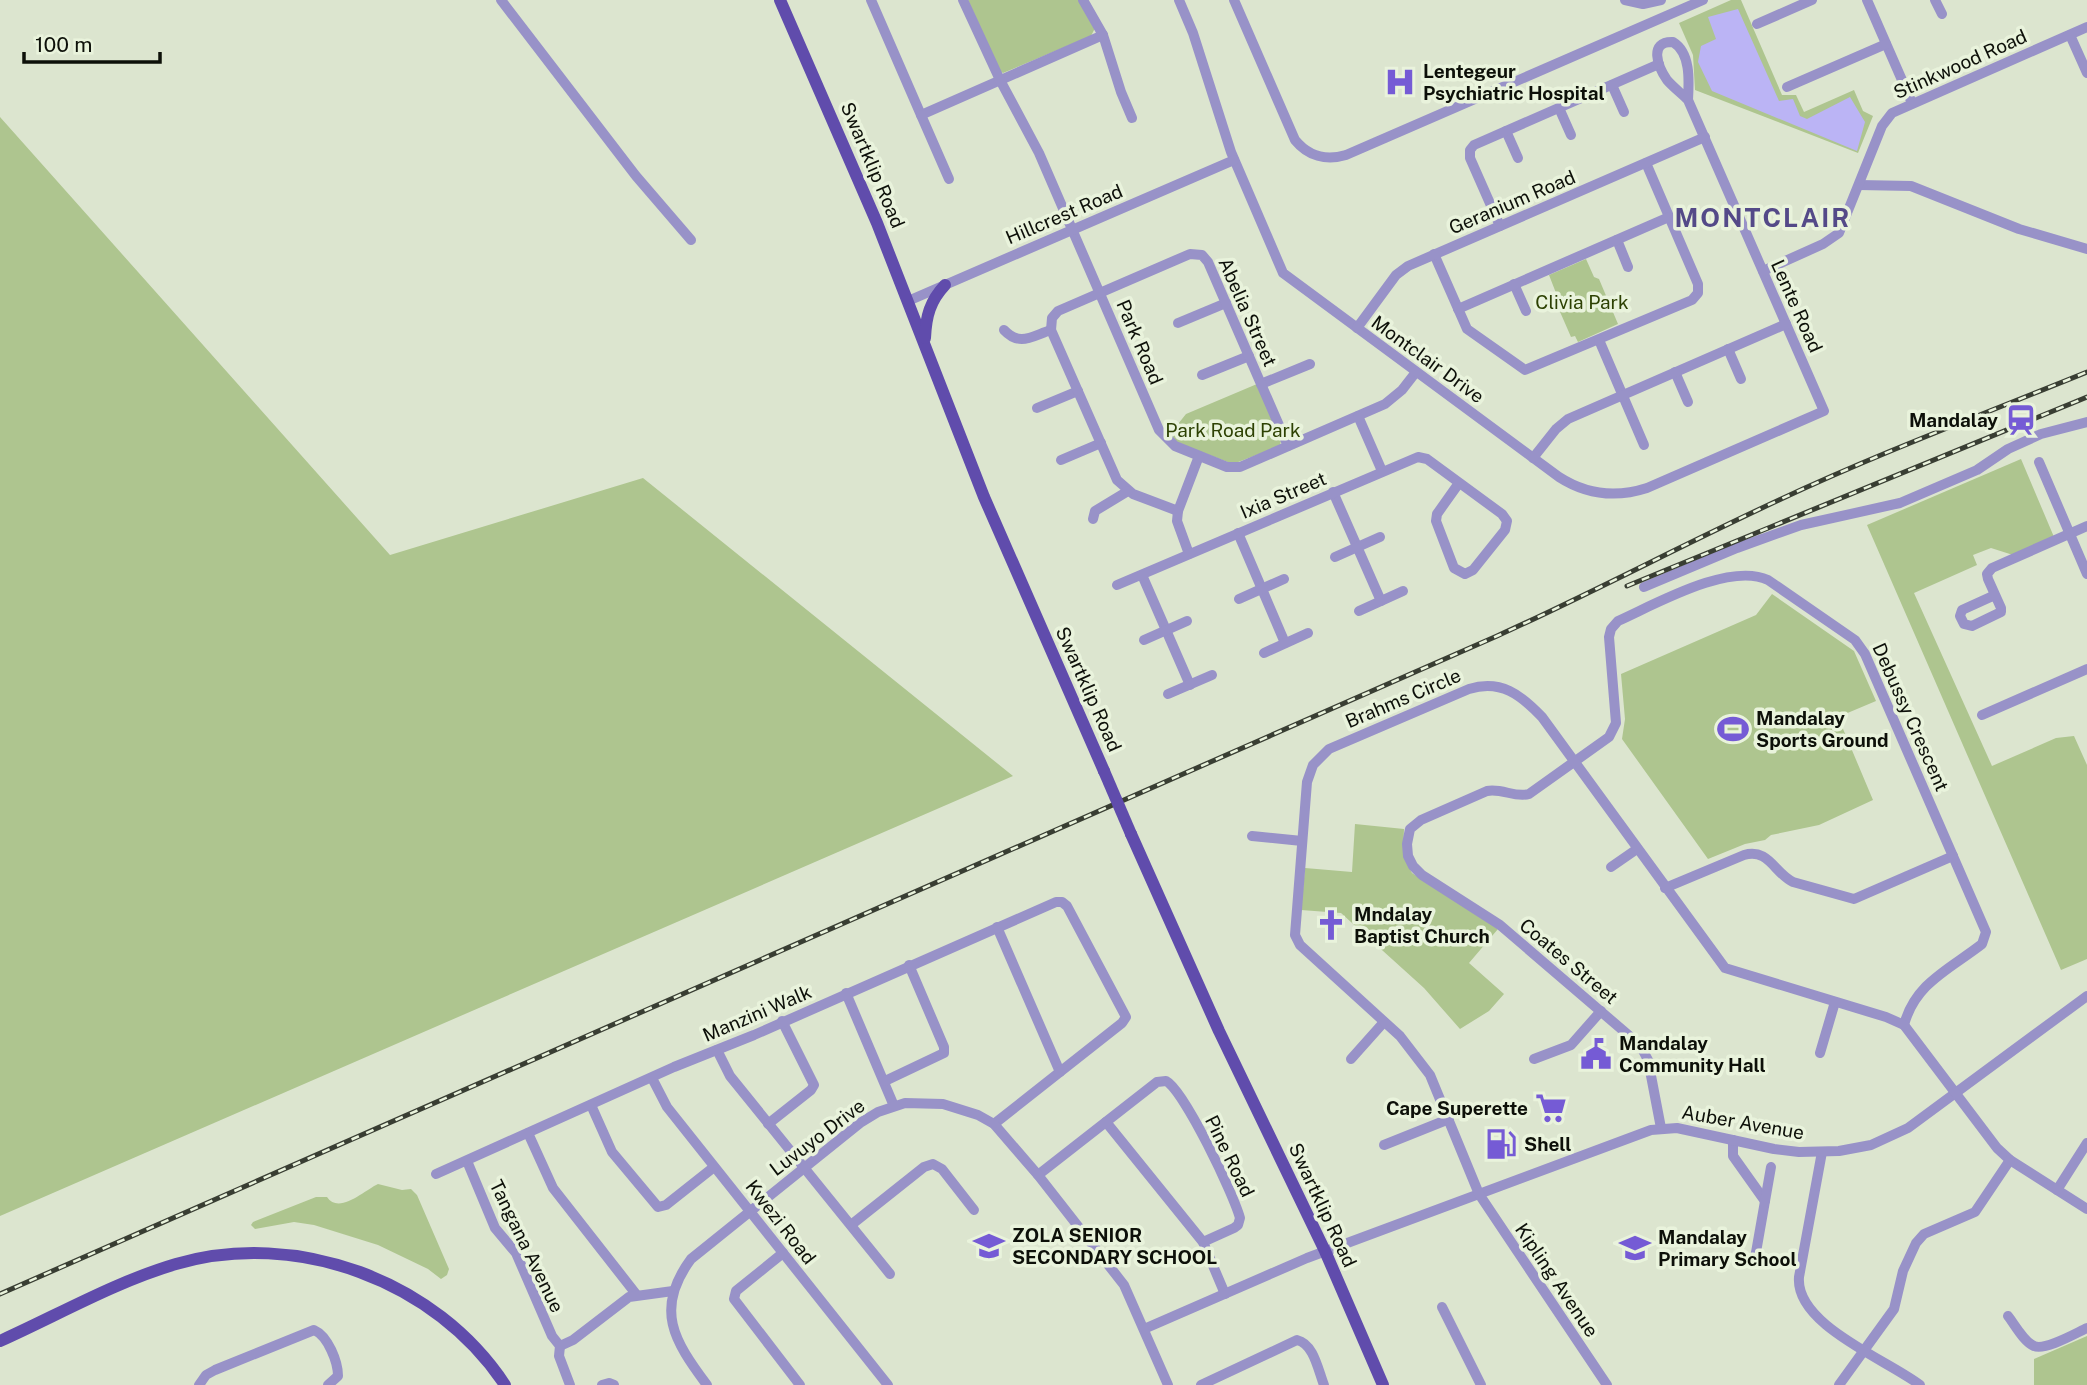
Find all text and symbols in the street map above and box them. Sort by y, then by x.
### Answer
scale bar [24,21,161,65]
street label: Stinkwood Road [1890,25,2030,103]
text: 100 m [35,32,92,57]
place label: Lentegeur Psychiatric Hospital [1423,60,1605,104]
hospital icon: Lentegeur Psychiatric Hospital [1383,65,1417,99]
street label: Swartklip Road [837,99,909,231]
street label: Geranium Road [1445,165,1579,239]
street label: Hillcrest Road [1002,180,1126,248]
district label: MONTCLAIR [1675,202,1851,233]
street label: Abelia Street [1214,254,1282,370]
street label: Lente Road [1767,256,1827,356]
park label: Clivia Park [1535,291,1629,313]
street label: Park Road [1112,296,1168,388]
street label: Montclair Drive [1367,311,1489,407]
station icon: Mandalay [2004,403,2038,437]
place label: Mandalay [1909,409,1998,431]
park label: Park Road Park [1165,419,1301,441]
street label: Ixia Street [1237,467,1329,523]
street label: Swartklip Road [1052,623,1126,755]
street label: Debussy Crescent [1868,640,1954,794]
street label: Brahms Circle [1342,664,1464,732]
place label: Mandalay Sports Ground [1756,707,1889,751]
sports icon: Mandalay Sports Ground [1716,712,1750,746]
place label: Mndalay Baptist Church [1354,903,1490,947]
church icon: Mndalay Baptist Church [1314,908,1348,942]
street label: Coates Street [1515,914,1623,1008]
street label: Manzini Walk [699,980,815,1046]
place label: Mandalay Community Hall [1619,1032,1766,1076]
public building icon: Mandalay Community Hall [1579,1037,1613,1071]
supermarket icon: Cape Superette [1534,1091,1568,1125]
street label: Luvuyo Drive [765,1094,869,1180]
place label: Cape Superette [1386,1097,1528,1119]
street label: Auber Avenue [1680,1100,1806,1144]
street label: Pine Road [1201,1112,1259,1200]
fuel station icon: Shell [1484,1127,1518,1161]
place label: Shell [1524,1133,1572,1155]
street label: Swartklip Road [1285,1139,1361,1271]
street label: Tangana Avenue [485,1176,569,1316]
street label: Kwezi Road [741,1176,821,1268]
street label: Kipling Avenue [1511,1219,1603,1341]
place label: ZOLA SENIOR SECONDARY SCHOOL [1012,1224,1217,1268]
place label: Mandalay Primary School [1658,1226,1797,1270]
school or university icon: ZOLA SENIOR SECONDARY SCHOOL [972,1229,1006,1263]
school or university icon: Mandalay Primary School [1618,1231,1652,1265]

